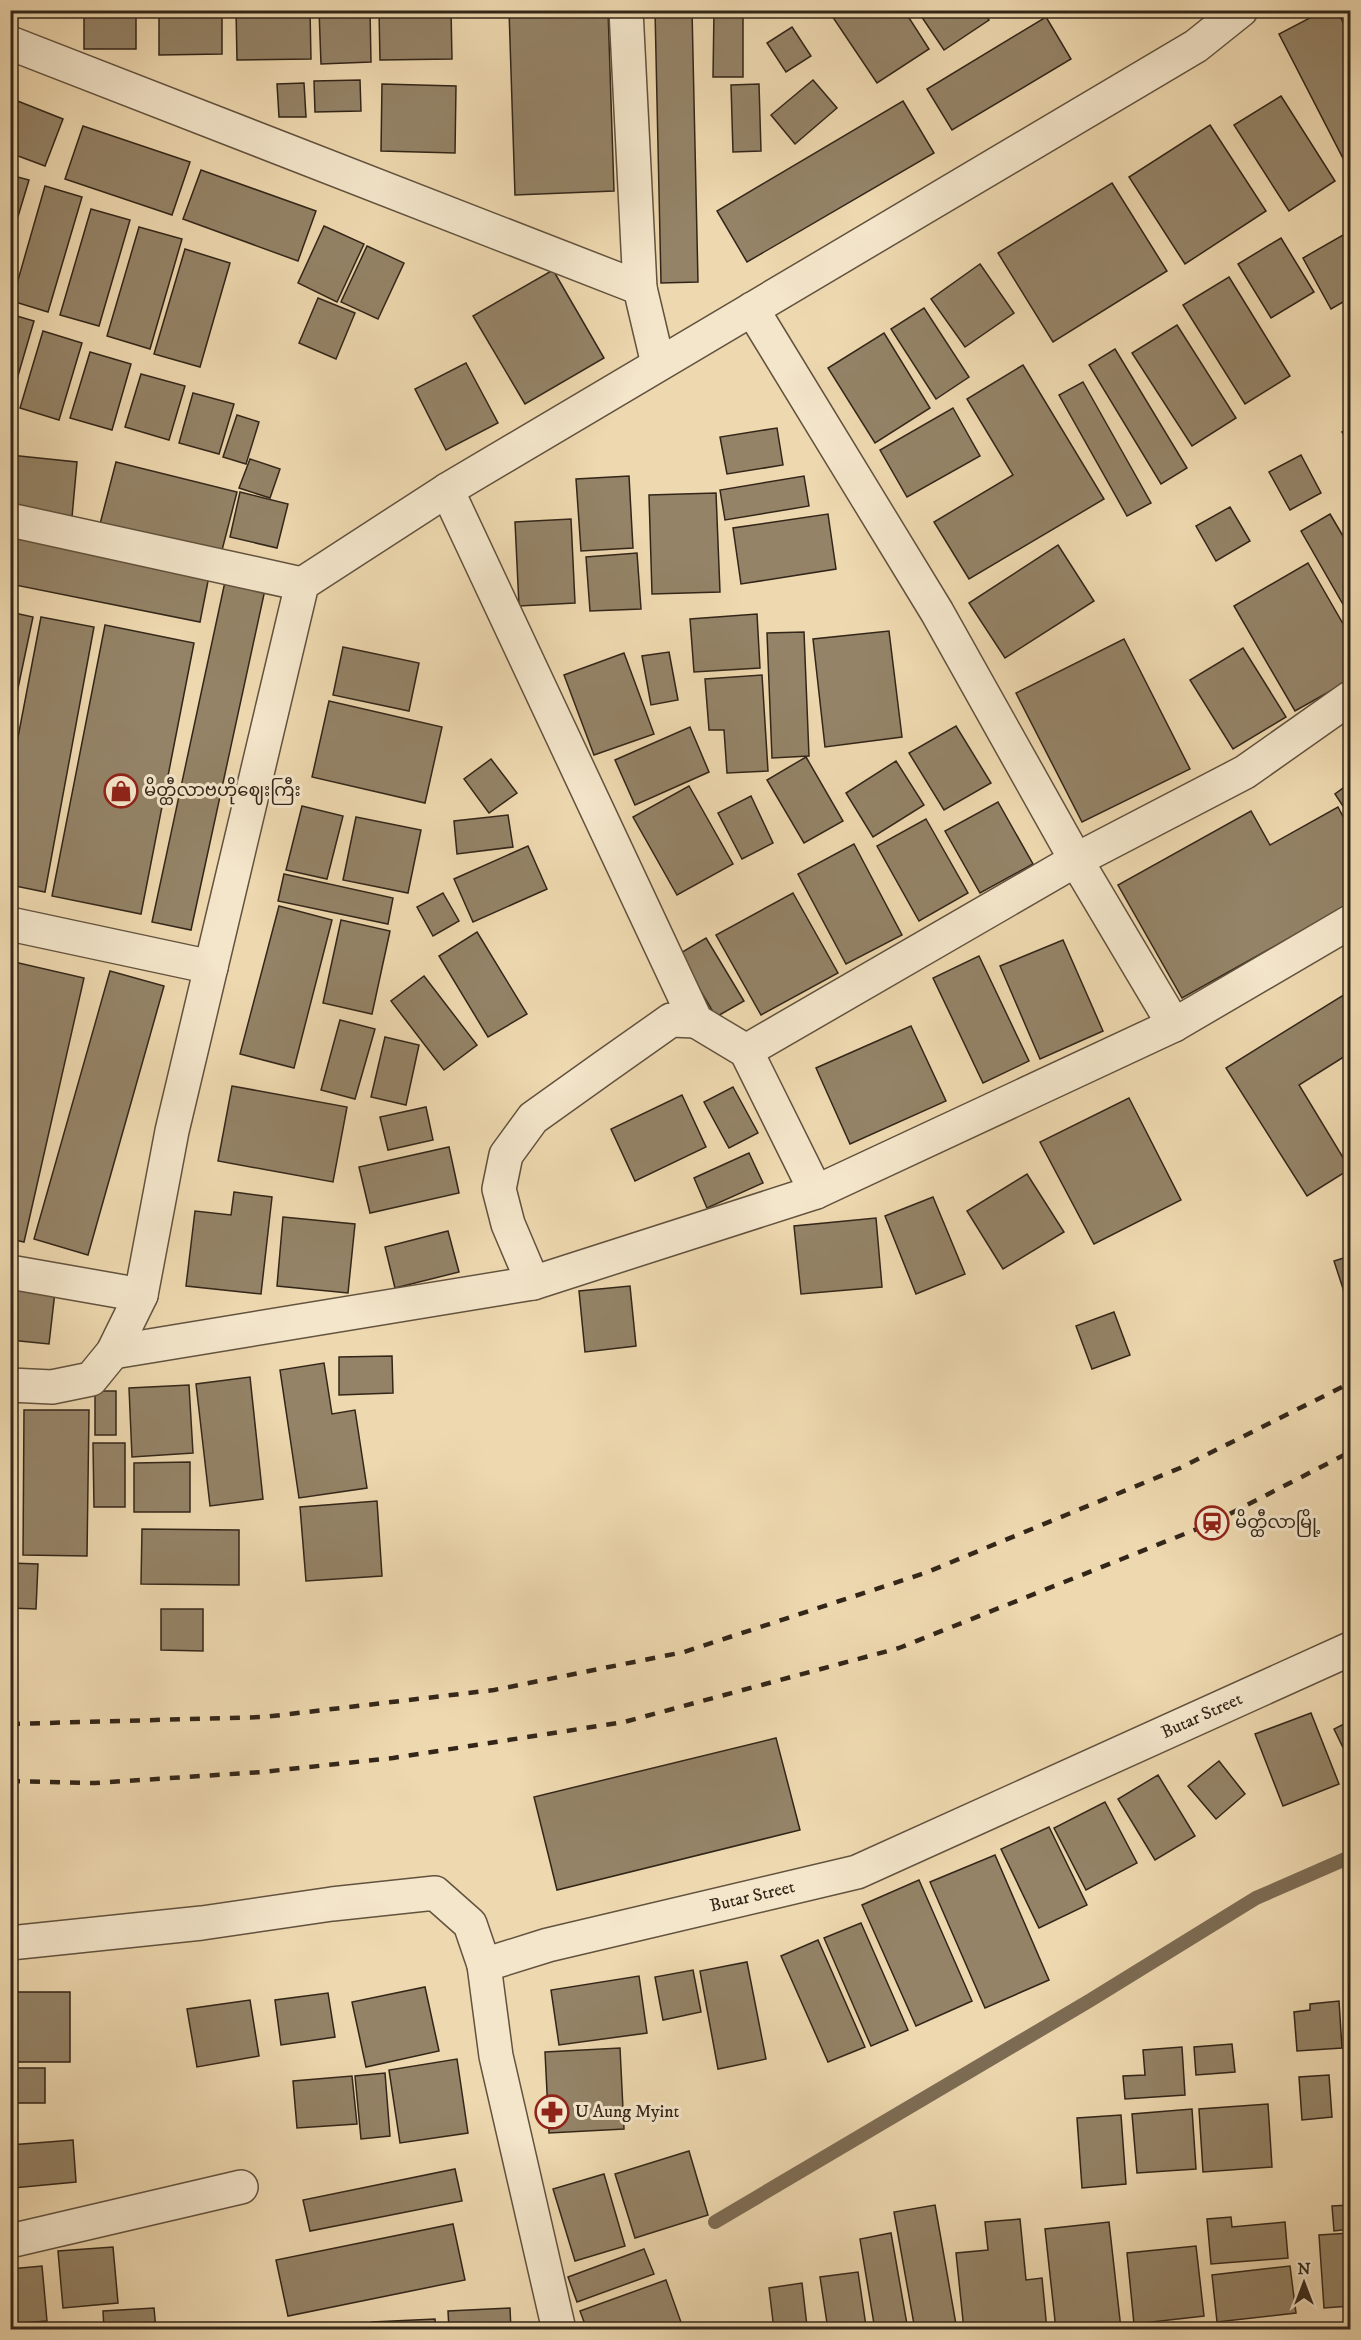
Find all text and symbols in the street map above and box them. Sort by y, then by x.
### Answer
shop icon: မိတ္ထီလာဗဟိုဈေးကြီး [103,773,139,809]
place label: မိတ္ထီလာဗဟိုဈေးကြီး [144,776,301,805]
station icon: မိတ္ထီလာမြို့ [1194,1505,1230,1541]
place label: မိတ္ထီလာမြို့ [1235,1508,1321,1537]
street label: Butar Street [1158,1688,1246,1744]
street label: Butar Street [708,1876,797,1917]
pharmacy icon: U Aung Myint [534,2094,570,2130]
place label: U Aung Myint [575,2101,680,2123]
north arrow [1274,2253,1334,2313]
text: N [1297,2259,1311,2279]

